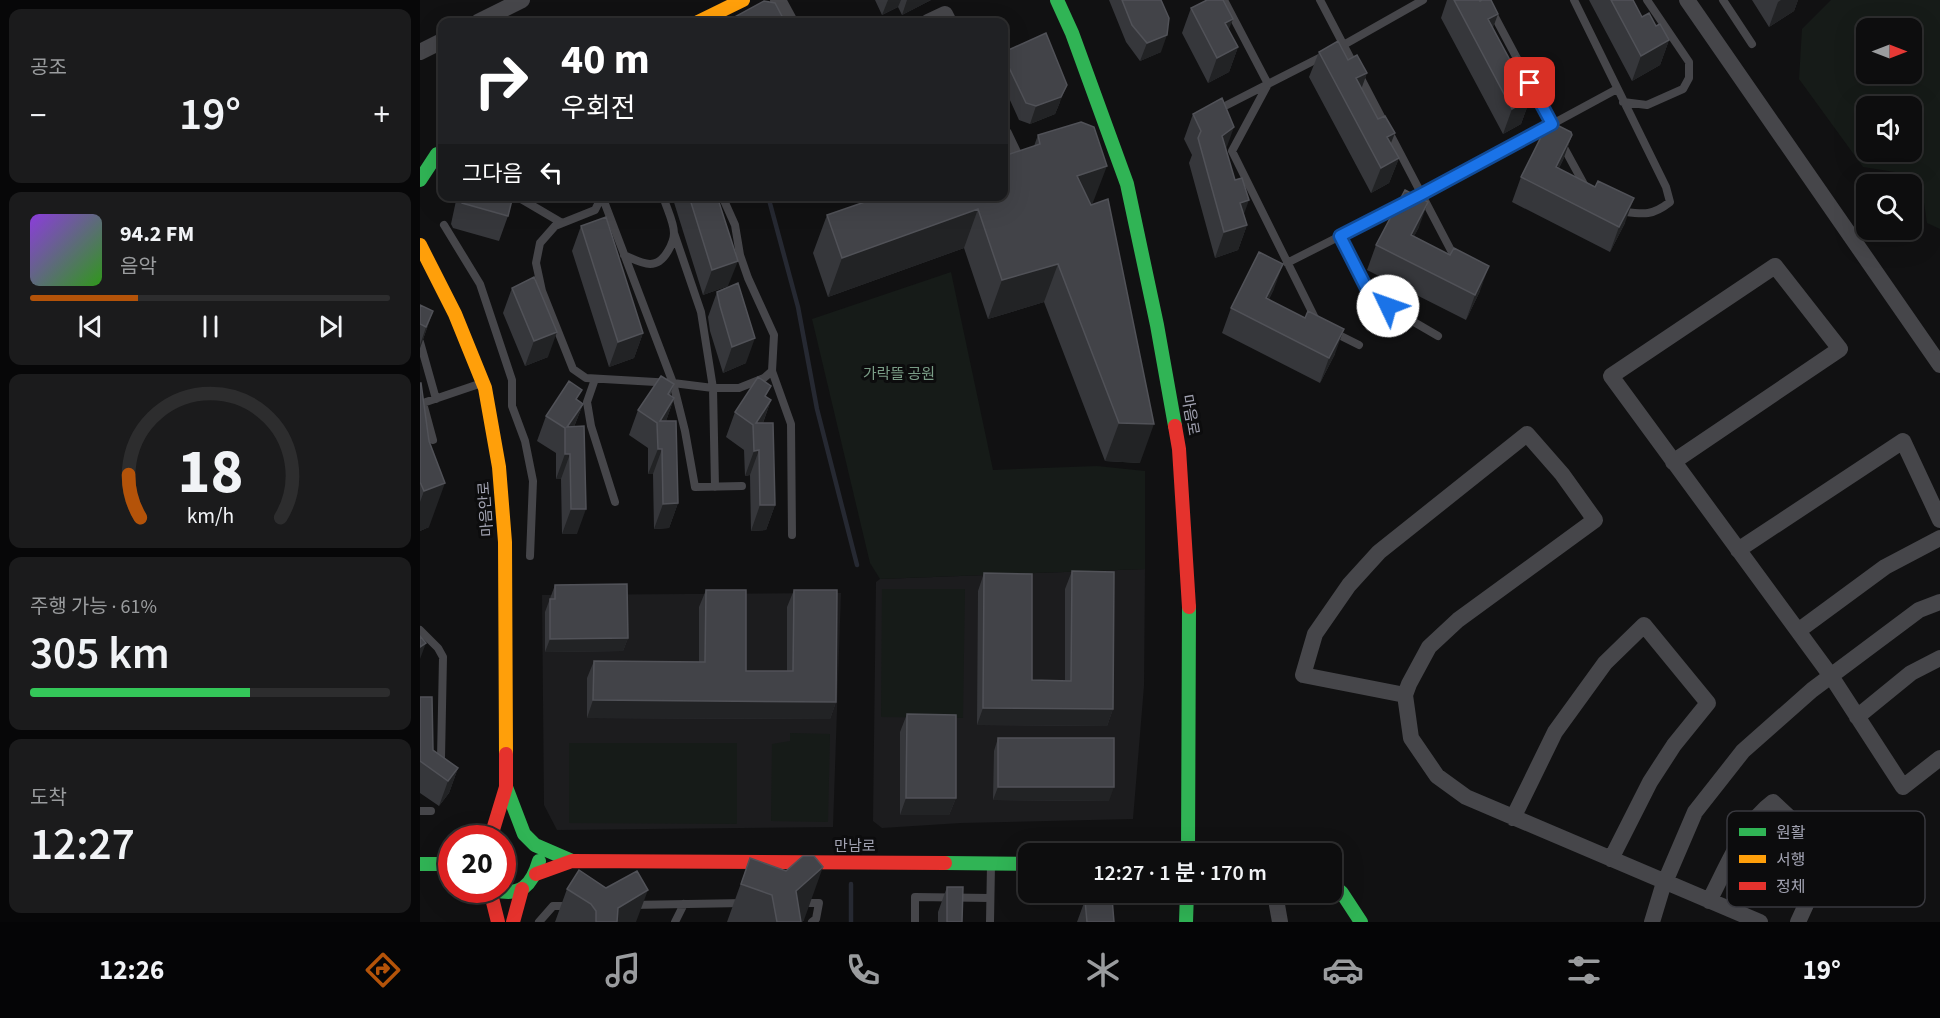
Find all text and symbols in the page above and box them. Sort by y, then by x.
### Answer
north arrow [1856,18,1922,84]
map controls [1856,18,1922,240]
text: 40 m [561,30,650,90]
icon: right [462,42,540,120]
text: 공조 [30,54,67,82]
pin [1504,57,1555,108]
icon: arrive [1513,66,1546,99]
text: 19° [179,83,241,147]
text: 우회전 [561,89,636,128]
text: − [30,92,46,139]
text: + [374,92,390,139]
button: sound [1856,96,1922,162]
icon: left [535,156,568,189]
text: 그다음 [462,158,523,190]
button: search [1856,174,1922,240]
text: 94.2 FM [120,218,194,250]
text: 음악 [120,253,157,281]
position arrow [1356,274,1420,338]
icon: previous [74,310,107,343]
icon: pause [194,310,227,343]
icon: next [314,310,347,343]
park label: 가락뜰 공원 [863,364,935,385]
street label: 마음로 [1176,393,1204,437]
text: 18 [177,428,243,517]
street label: 마음안로 [474,481,498,537]
text: km/h [186,501,234,532]
text: 주행 가능 · 61% [30,593,157,621]
text: 305 km [30,622,170,686]
text: 도착 [30,784,67,812]
legend [1727,811,1925,907]
text: 12:27 [30,813,135,877]
text: 원활 [1776,822,1806,844]
speed limit sign: 20 [438,825,516,903]
street label: 만남로 [834,836,876,857]
text: 서행 [1776,849,1805,871]
text: 12:27 · 1 분 · 170 m [1093,857,1267,889]
text: 정체 [1776,876,1805,898]
icon: directions [362,949,404,991]
icon: music [602,949,644,991]
icon: phone [842,949,884,991]
icon: climate [1082,949,1124,991]
icon: car [1322,949,1364,991]
icon: filters [1563,949,1605,991]
text: 12:26 [99,951,164,990]
text: 19° [1803,951,1841,990]

